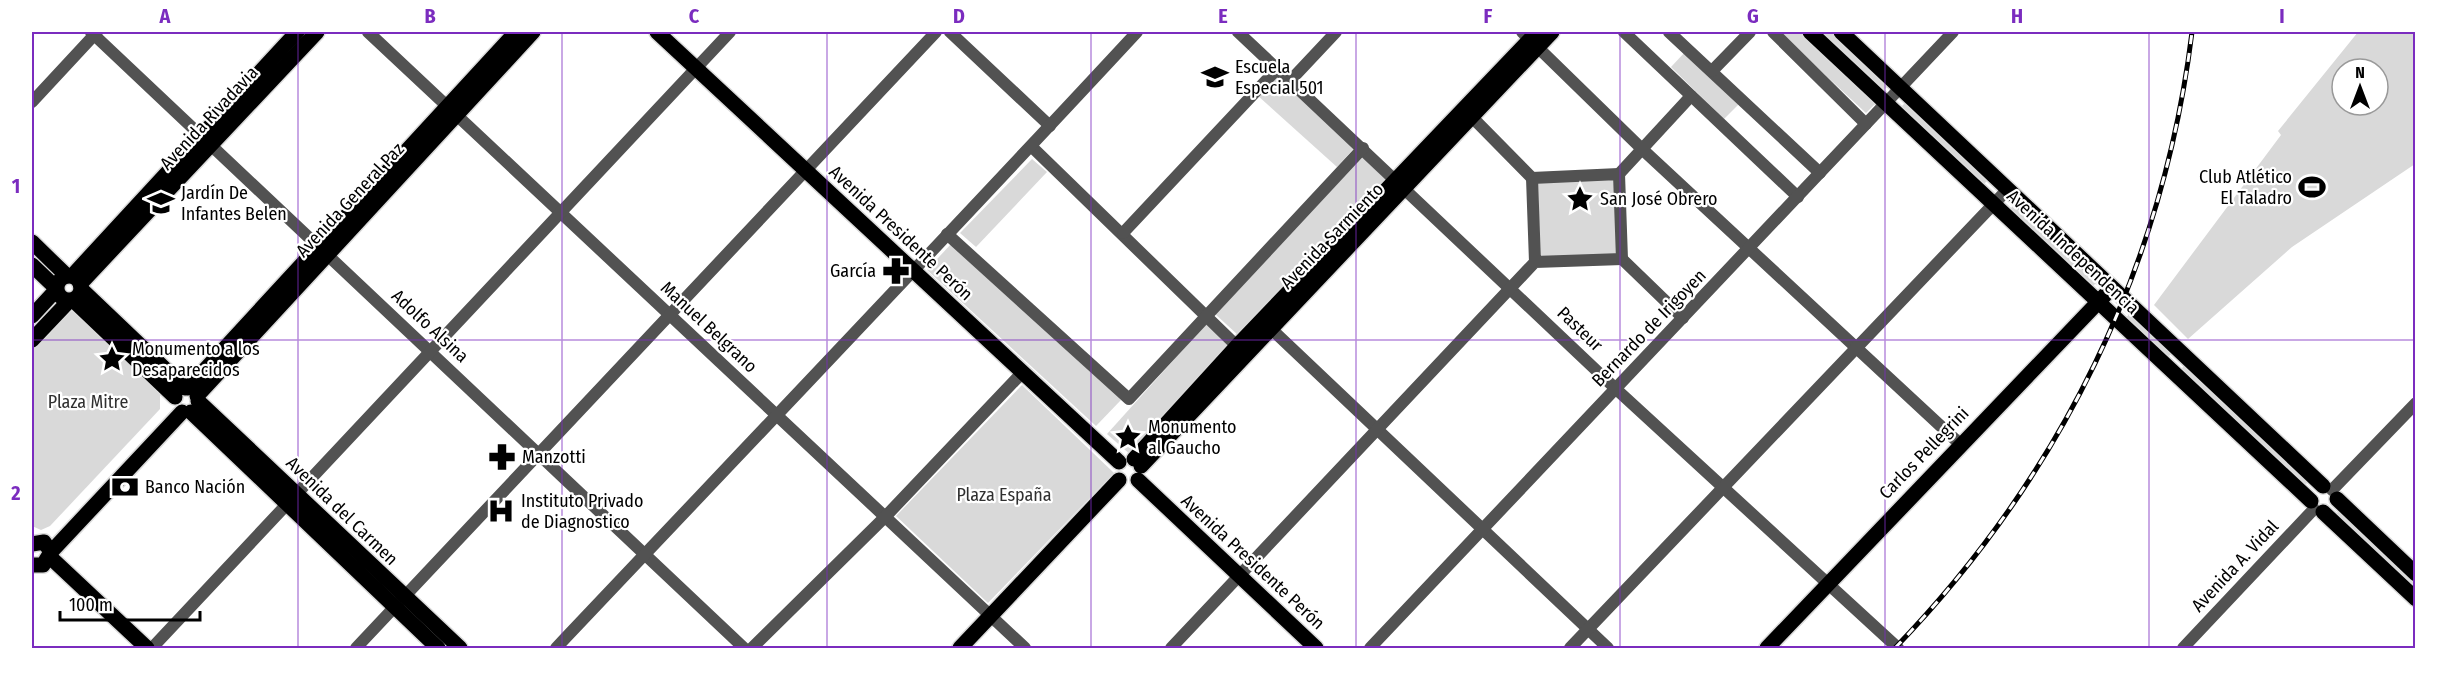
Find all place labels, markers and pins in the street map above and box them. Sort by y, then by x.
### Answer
place label: Escuela Especial 501 [1235,56,1324,99]
school or university icon: Escuela Especial 501 [1200,62,1230,92]
place label: Club Atlético El Taladro [2199,166,2292,209]
sports icon: Club Atlético El Taladro [2297,172,2327,202]
place label: Jardín De Infantes Belen [181,182,287,225]
place icon: San José Obrero [1565,184,1595,214]
school or university icon: Jardín De Infantes Belen [146,188,176,218]
place label: San José Obrero [1600,188,1717,210]
pharmacy icon: García [881,256,911,286]
place label: García [830,260,876,282]
place label: Monumento a los Desaparecidos [132,338,260,381]
place icon: Monumento a los Desaparecidos [97,344,127,374]
place label: Monumento al Gaucho [1148,416,1236,459]
place icon: Monumento al Gaucho [1113,422,1143,452]
pharmacy icon: Manzotti [487,442,517,472]
place label: Manzotti [522,446,586,468]
bank icon: Banco Nación [110,472,140,502]
place label: Banco Nación [145,476,245,498]
place label: Instituto Privado de Diagnostico [521,490,644,533]
hospital icon: Instituto Privado de Diagnostico [486,496,516,526]

